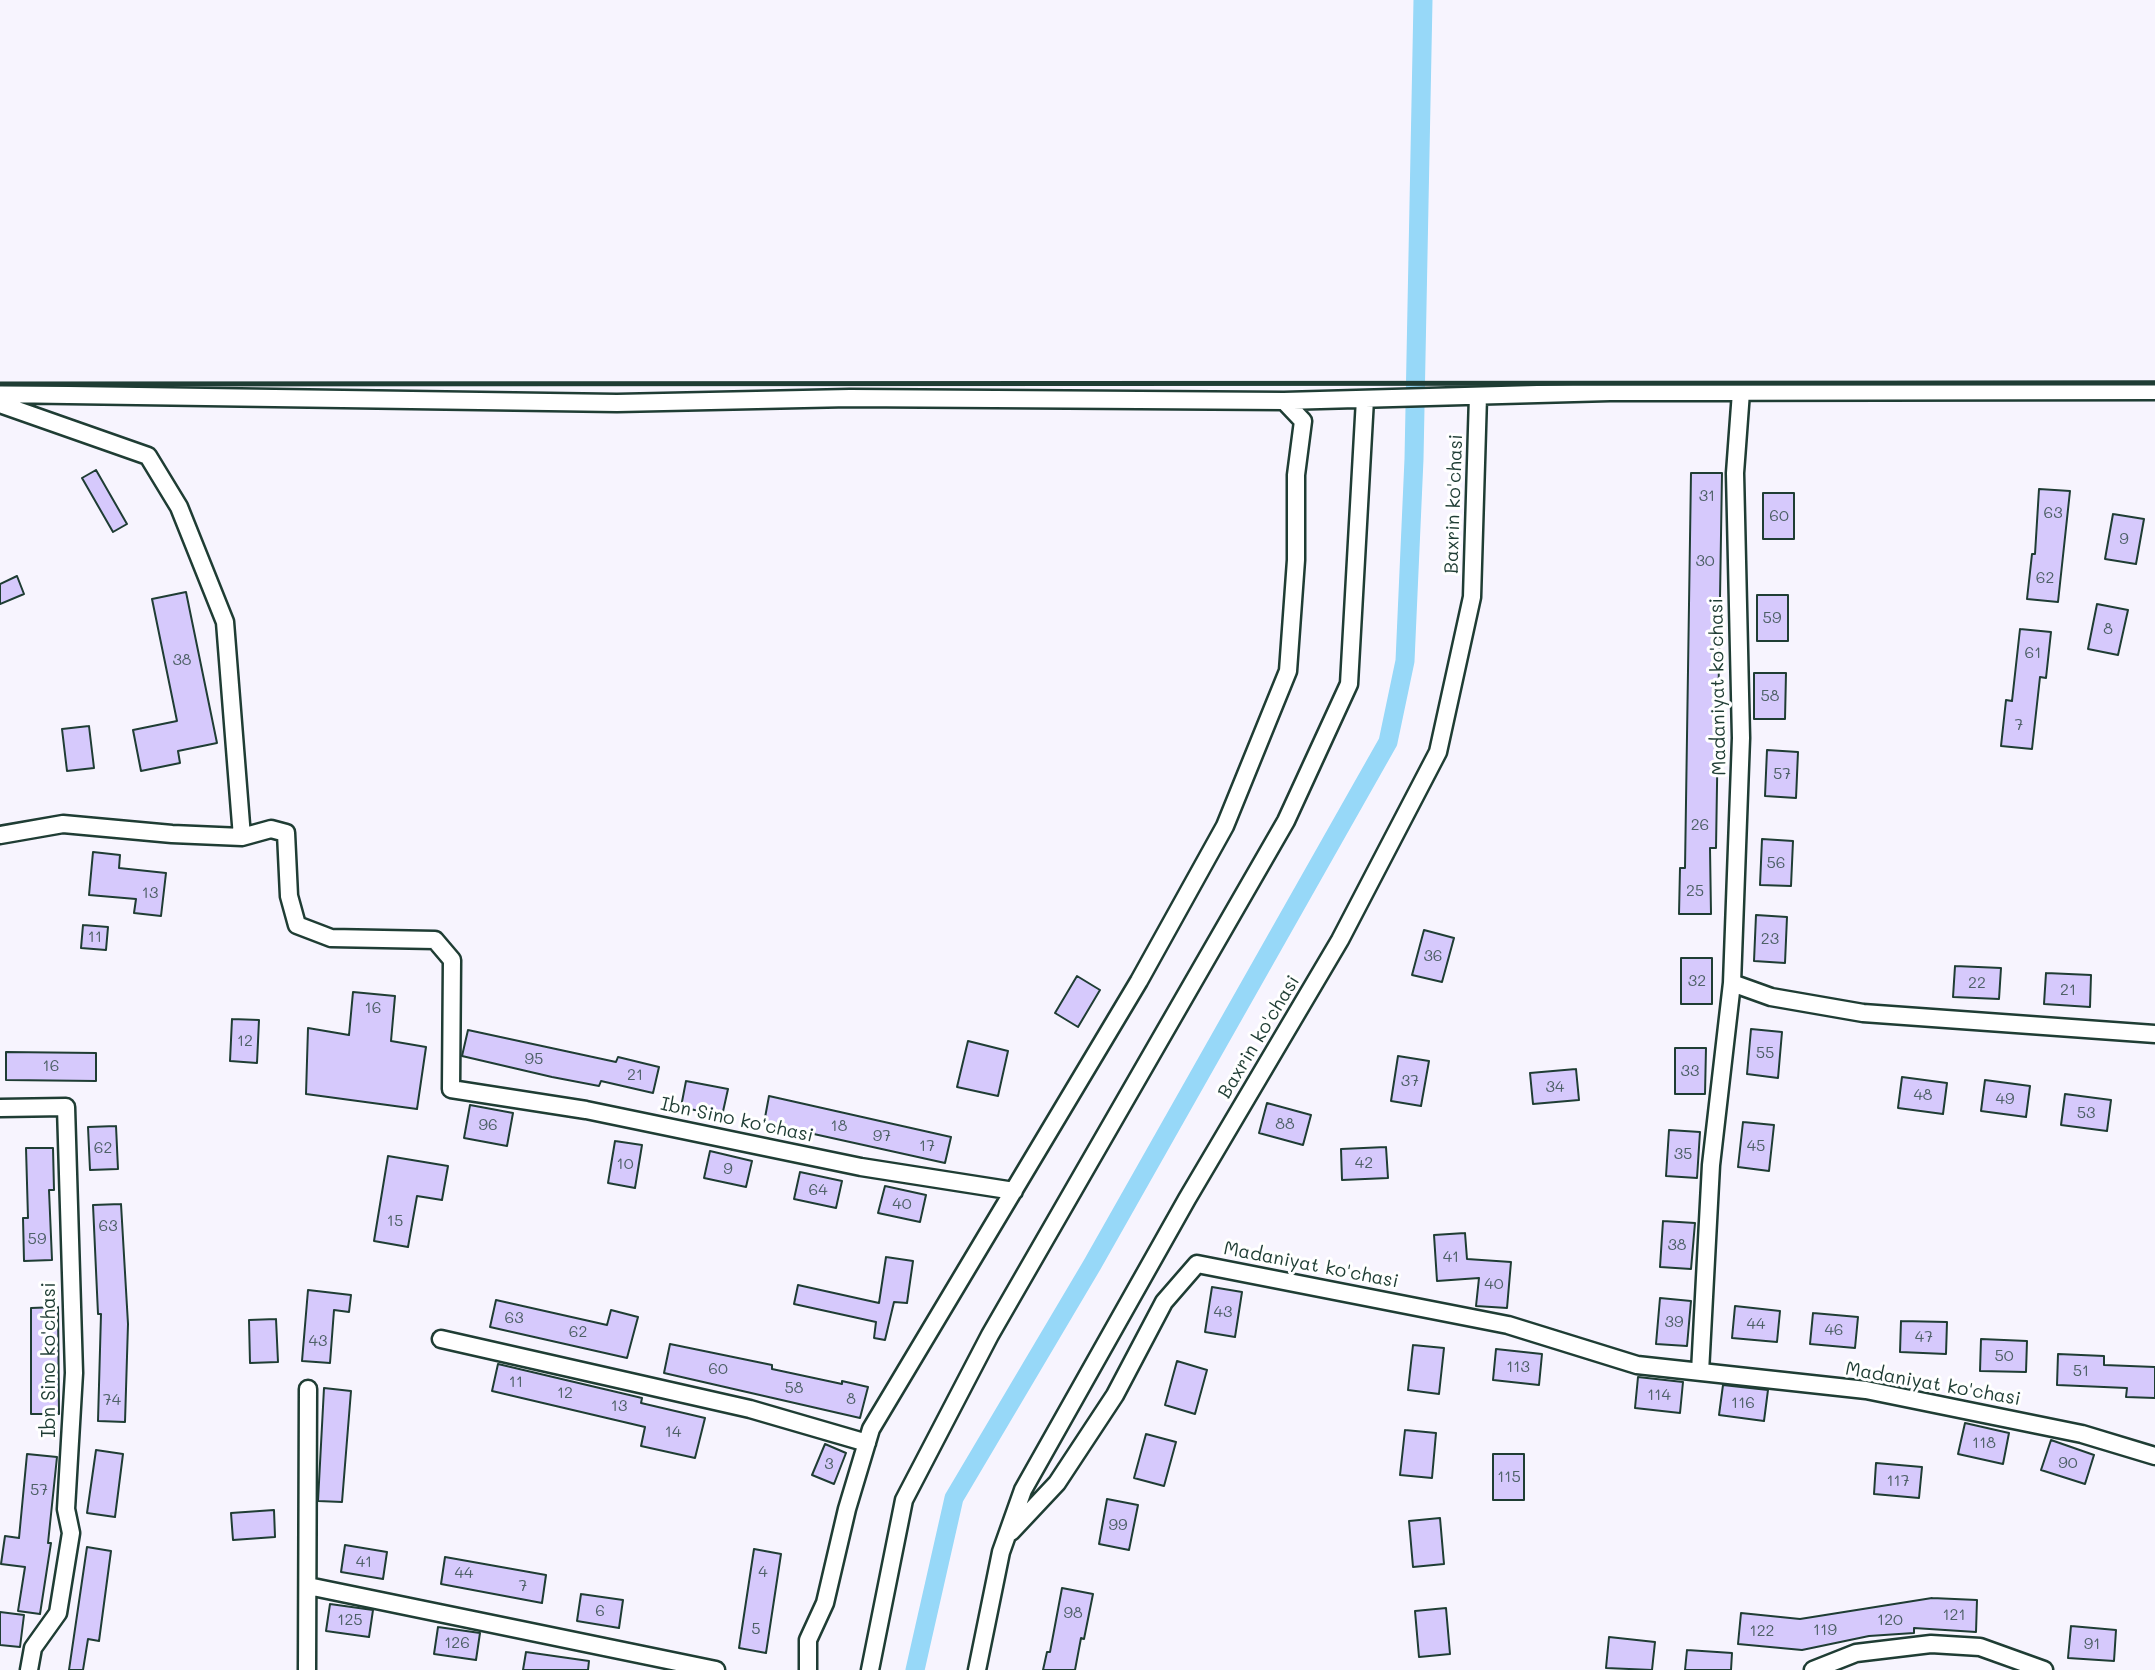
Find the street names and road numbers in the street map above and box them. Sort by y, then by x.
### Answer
street label: Baxrin ko'chasi [1440,434,1468,574]
street label: Madaniyat ko'chasi [1705,598,1731,776]
street label: Baxrin ko'chasi [1213,971,1305,1103]
street label: Ibn Sino ko'chasi [658,1093,816,1147]
street label: Madaniyat ko'chasi [1222,1237,1400,1293]
street label: Ibn Sino ko'chasi [38,1282,60,1438]
street label: Madaniyat ko'chasi [1844,1357,2022,1411]

